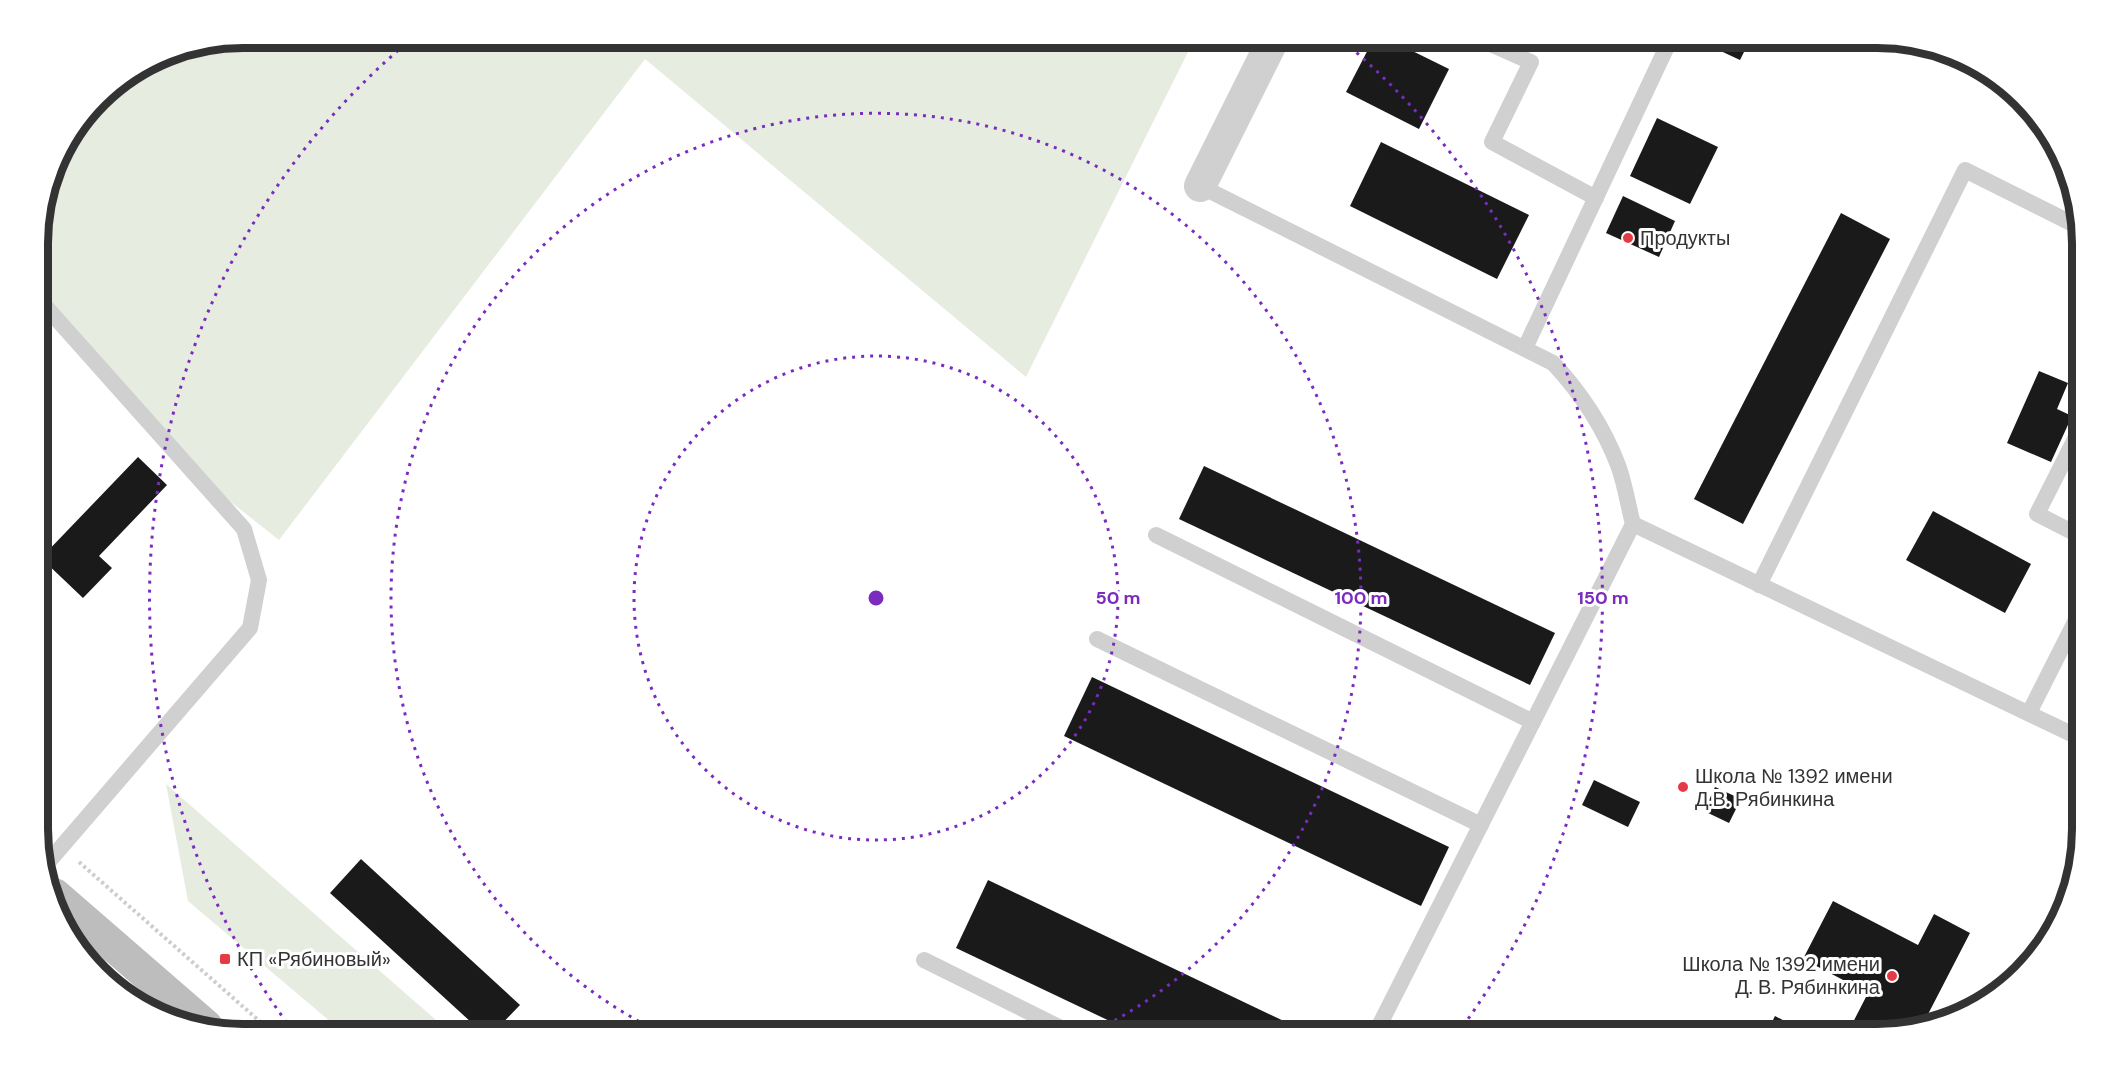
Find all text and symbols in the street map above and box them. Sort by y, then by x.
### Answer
place label: Продукты [1640,225,1730,251]
marker: Продукты [1621,231,1635,245]
text: 50 m [1095,586,1141,610]
text: 100 m [1334,586,1388,610]
text: 150 m [1577,586,1629,610]
centre of rings [866,588,886,608]
place label: Школа № 1392 имени Д.В. Рябинкина [1695,763,1893,812]
marker: Школа № 1392 имени Д.В. Рябинкина [1676,780,1690,794]
place label: КП «Рябиновый» [237,946,391,972]
place label: Школа № 1392 имени Д. В. Рябинкина [1682,951,1881,1000]
marker: КП «Рябиновый» [218,952,232,966]
marker: Школа № 1392 имени Д. В. Рябинкина [1885,969,1899,983]

